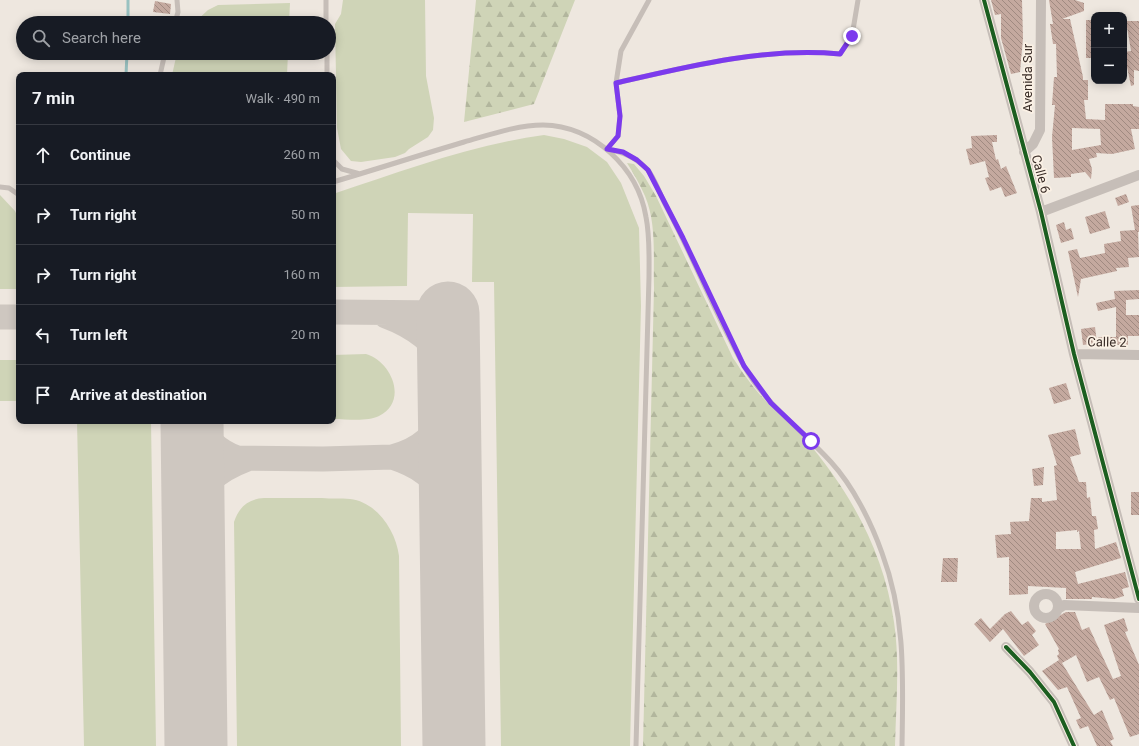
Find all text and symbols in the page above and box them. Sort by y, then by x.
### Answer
map controls [1091,12,1127,84]
button: + [1091,12,1127,48]
search box [16,16,336,60]
icon: search [30,27,52,49]
route end [843,27,861,45]
text: Search here [62,29,141,47]
street label: Avenida Sur [1020,43,1035,112]
button: − [1091,48,1127,84]
text: 7 min [32,88,75,108]
text: Walk · 490 m [245,91,320,106]
icon: ahead [32,144,54,166]
text: Continue [70,146,131,164]
text: 260 m [283,147,320,162]
street label: Calle 6 [1029,153,1053,195]
icon: right [32,204,54,226]
text: Turn right [70,206,136,224]
text: 50 m [291,207,320,222]
icon: right [32,264,54,286]
text: Turn right [70,266,136,284]
text: 160 m [283,267,320,282]
icon: left [32,324,54,346]
text: Turn left [70,326,127,344]
text: 20 m [291,327,320,342]
street label: Calle 2 [1087,334,1127,350]
icon: arrive [32,384,54,406]
text: Arrive at destination [70,386,207,404]
route start [802,432,820,450]

